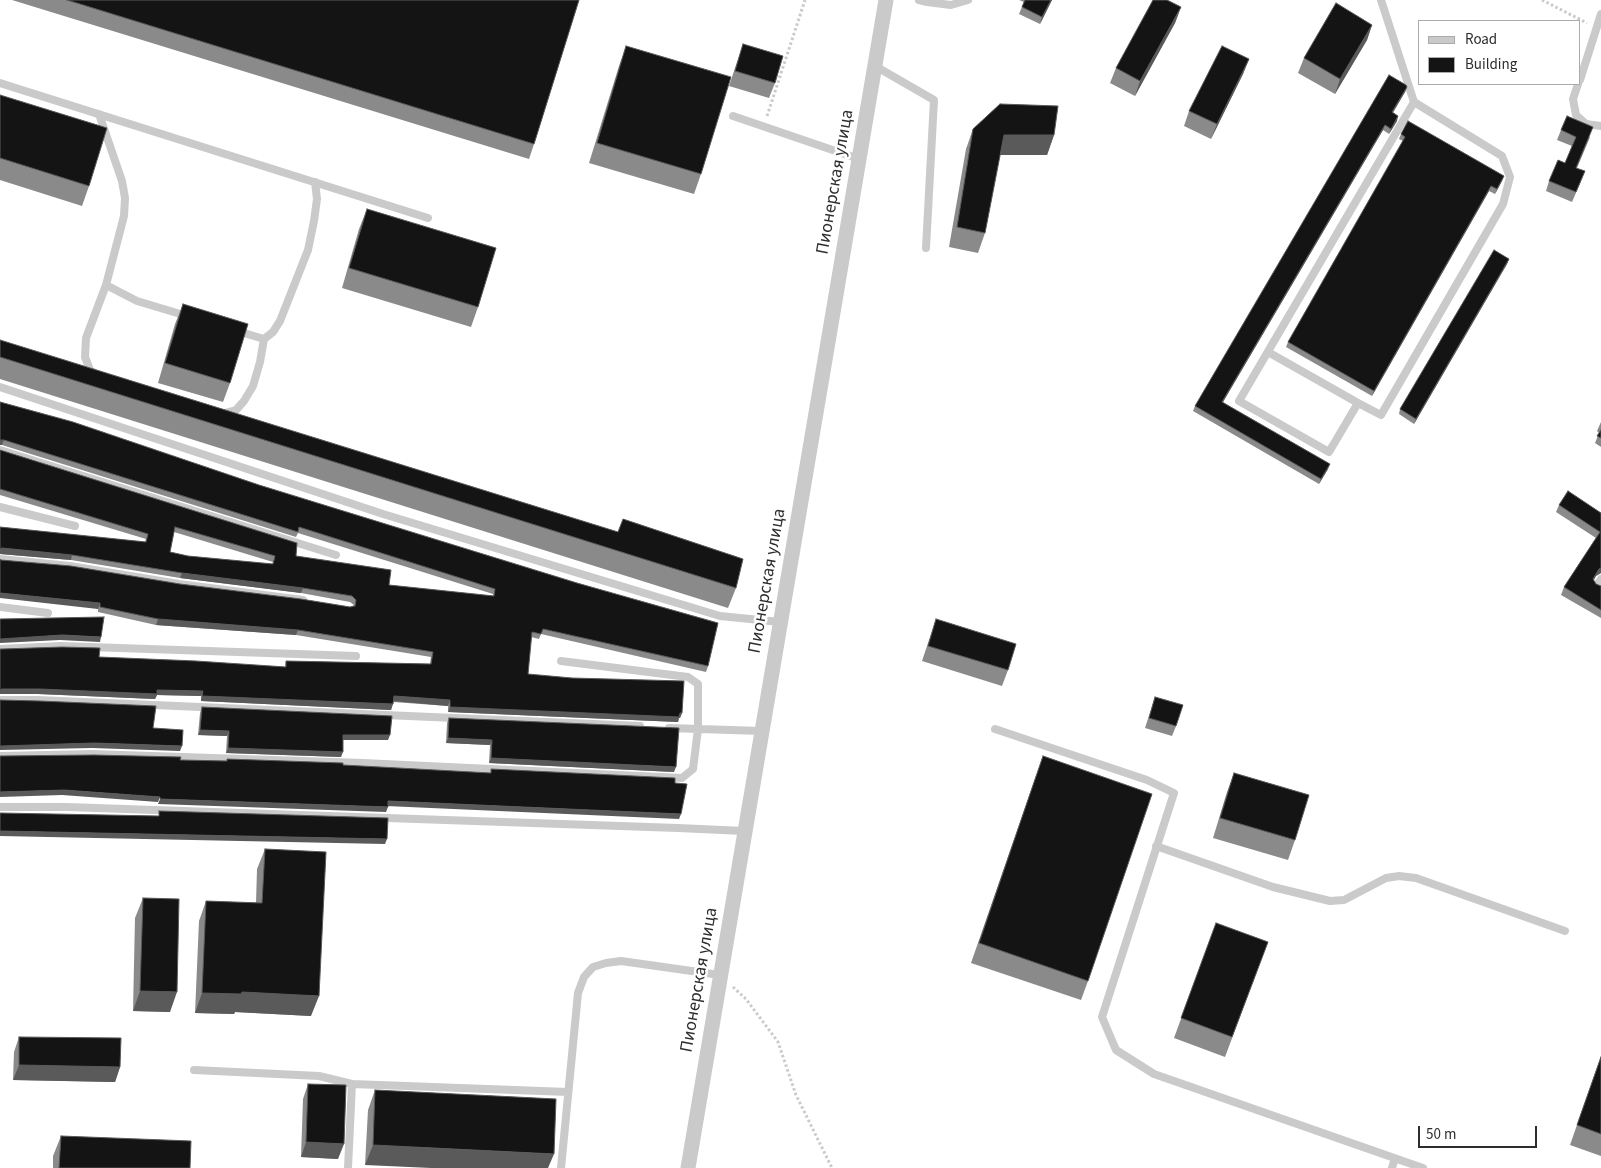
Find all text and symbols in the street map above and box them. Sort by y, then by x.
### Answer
legend [1418,20,1581,85]
text: Road [1465,29,1497,50]
text: Building [1465,54,1517,75]
street label: Пионерская улица [813,108,859,256]
street label: Пионерская улица [745,507,791,655]
street label: Пионерская улица [677,906,723,1054]
scale bar [1421,1116,1540,1148]
text: 50 m [1426,1124,1456,1145]

